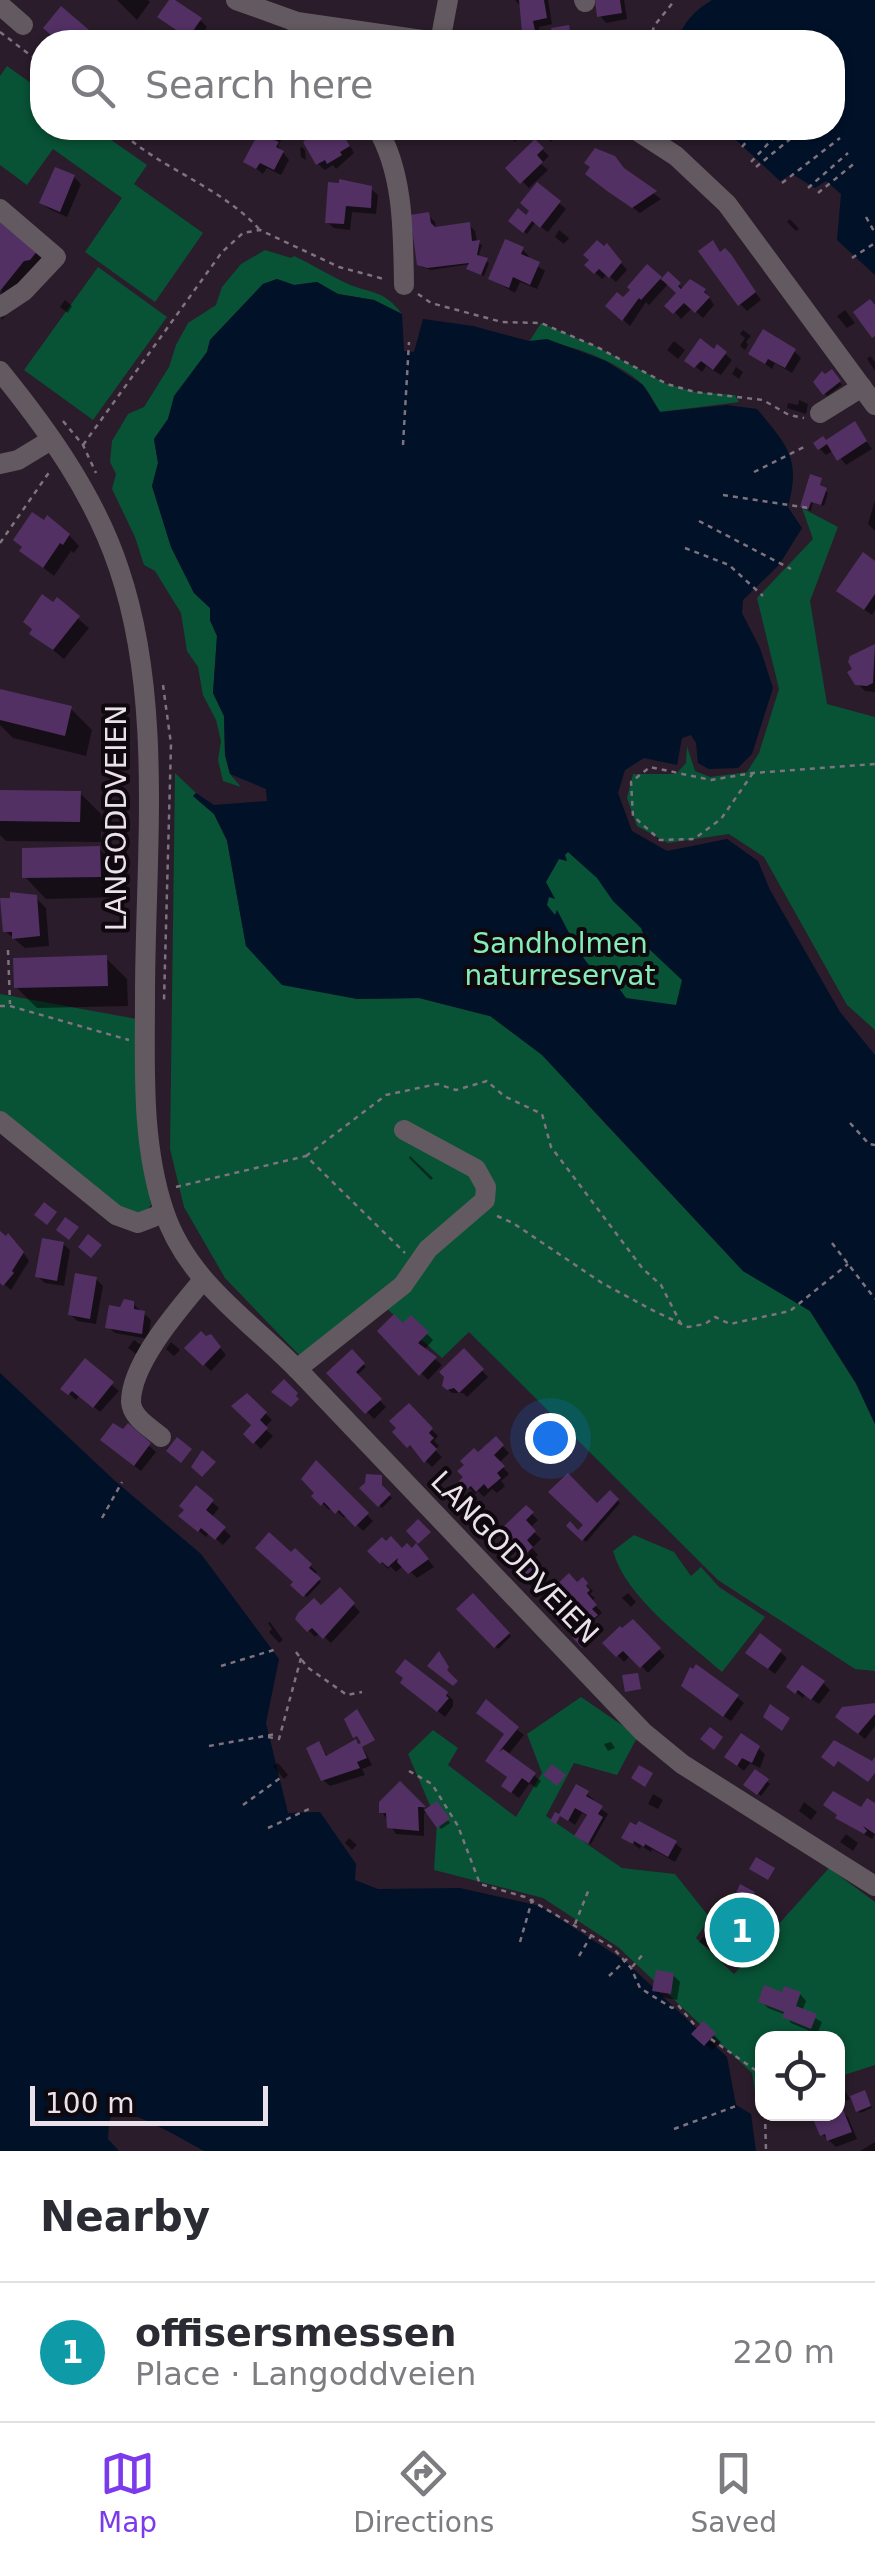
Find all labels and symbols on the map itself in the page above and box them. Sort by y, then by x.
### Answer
street label: LANGODDVEIEN [100,705,133,931]
park label: Sandholmen naturreservat [465,927,655,992]
your location [525,1413,576,1464]
street label: LANGODDVEIEN [424,1464,605,1650]
pin: 1 [710,1892,774,1968]
scale bar [30,2081,268,2126]

